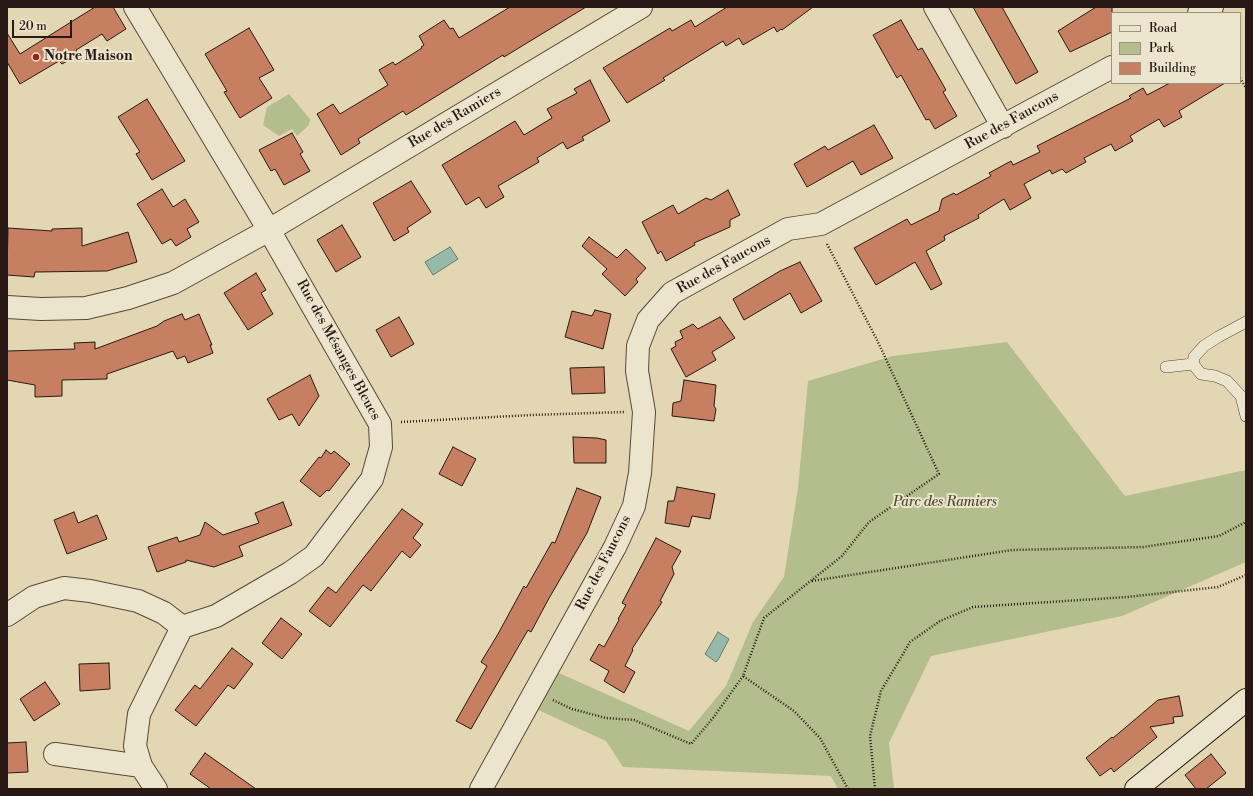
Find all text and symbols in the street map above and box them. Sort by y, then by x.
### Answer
scale bar [14,12,74,38]
legend [1111,12,1241,84]
text: 20 m [19,19,47,34]
text: Road [1149,21,1177,36]
text: Park [1149,41,1174,56]
place label: Notre Maison [44,49,132,65]
marker: Notre Maison [31,52,41,62]
text: Building [1149,61,1196,76]
street label: Rue des Ramiers [406,84,504,152]
street label: Rue des Faucons [962,88,1062,154]
street label: Rue des Faucons [674,232,774,298]
street label: Rue des Mésanges Bleues [292,277,384,423]
park label: Parc des Ramiers [893,495,997,511]
street label: Rue des Faucons [573,513,635,613]

